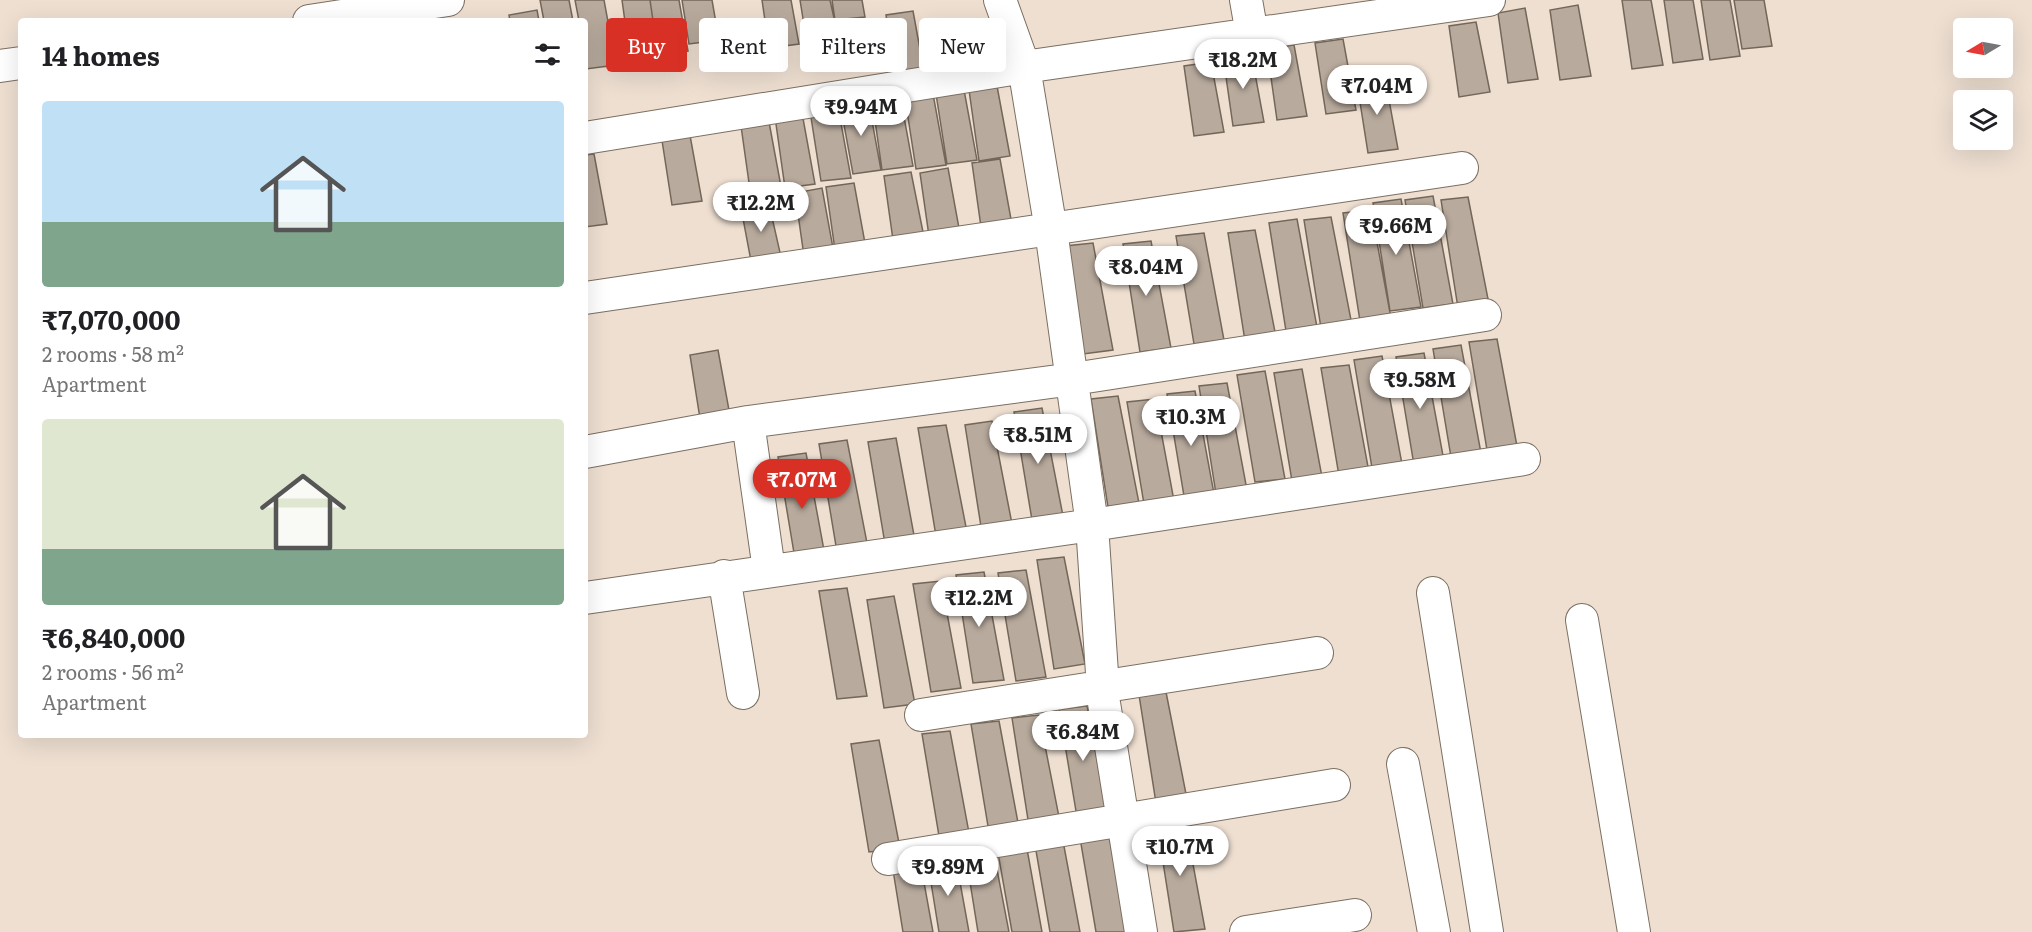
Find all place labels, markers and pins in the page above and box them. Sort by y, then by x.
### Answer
pin: ₹18.2M [1194,39,1292,90]
pin: ₹7.04M [1328,65,1426,116]
pin: ₹9.94M [812,86,910,137]
pin: ₹12.2M [712,182,810,233]
pin: ₹9.66M [1347,205,1445,256]
pin: ₹8.04M [1097,246,1195,297]
pin: ₹9.58M [1371,359,1469,410]
pin: ₹10.3M [1142,396,1240,447]
pin: ₹8.51M [989,414,1087,465]
pin: ₹7.07M [753,459,851,510]
pin: ₹12.2M [930,577,1028,628]
pin: ₹6.84M [1034,711,1132,762]
pin: ₹10.7M [1131,826,1229,877]
pin: ₹9.89M [899,846,997,897]

